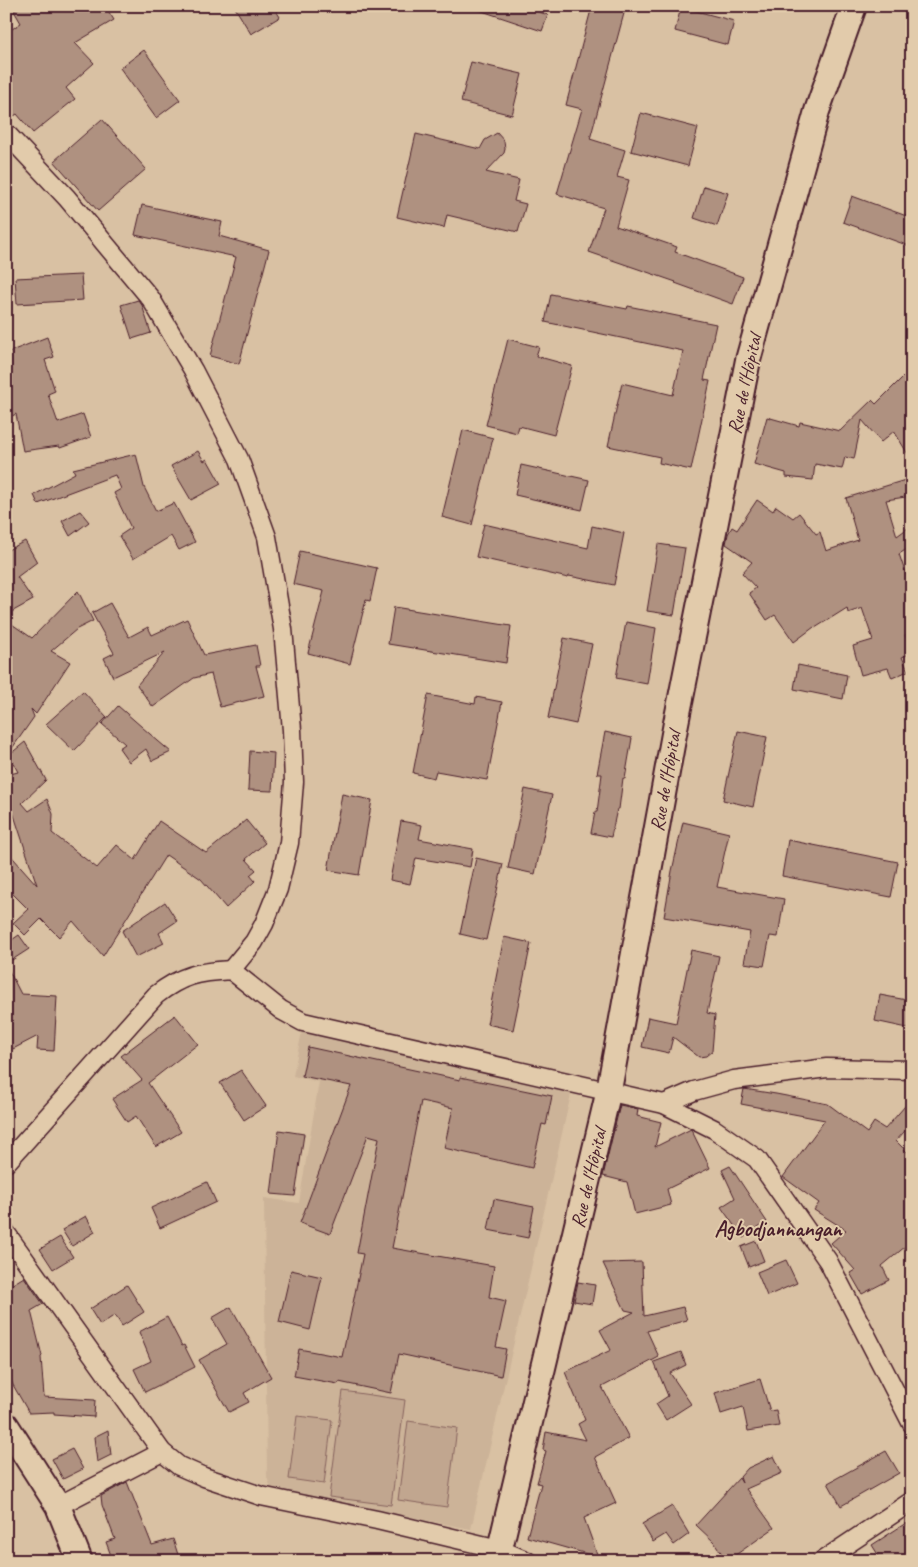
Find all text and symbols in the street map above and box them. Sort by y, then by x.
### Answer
street label: Rue de l'Hôpital [722,328,768,436]
street label: Rue de l'Hôpital [644,725,687,833]
street label: Rue de l'Hôpital [565,1122,613,1230]
district label: Agbodjannangan [715,1215,843,1243]

